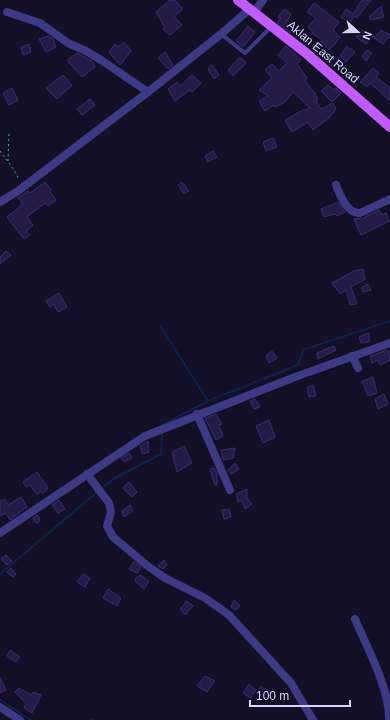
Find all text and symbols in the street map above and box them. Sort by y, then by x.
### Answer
north arrow [338,12,378,52]
street label: Aklan East Road [284,18,362,86]
text: N [360,30,374,41]
scale bar [250,682,350,708]
text: 100 m [256,689,289,703]

